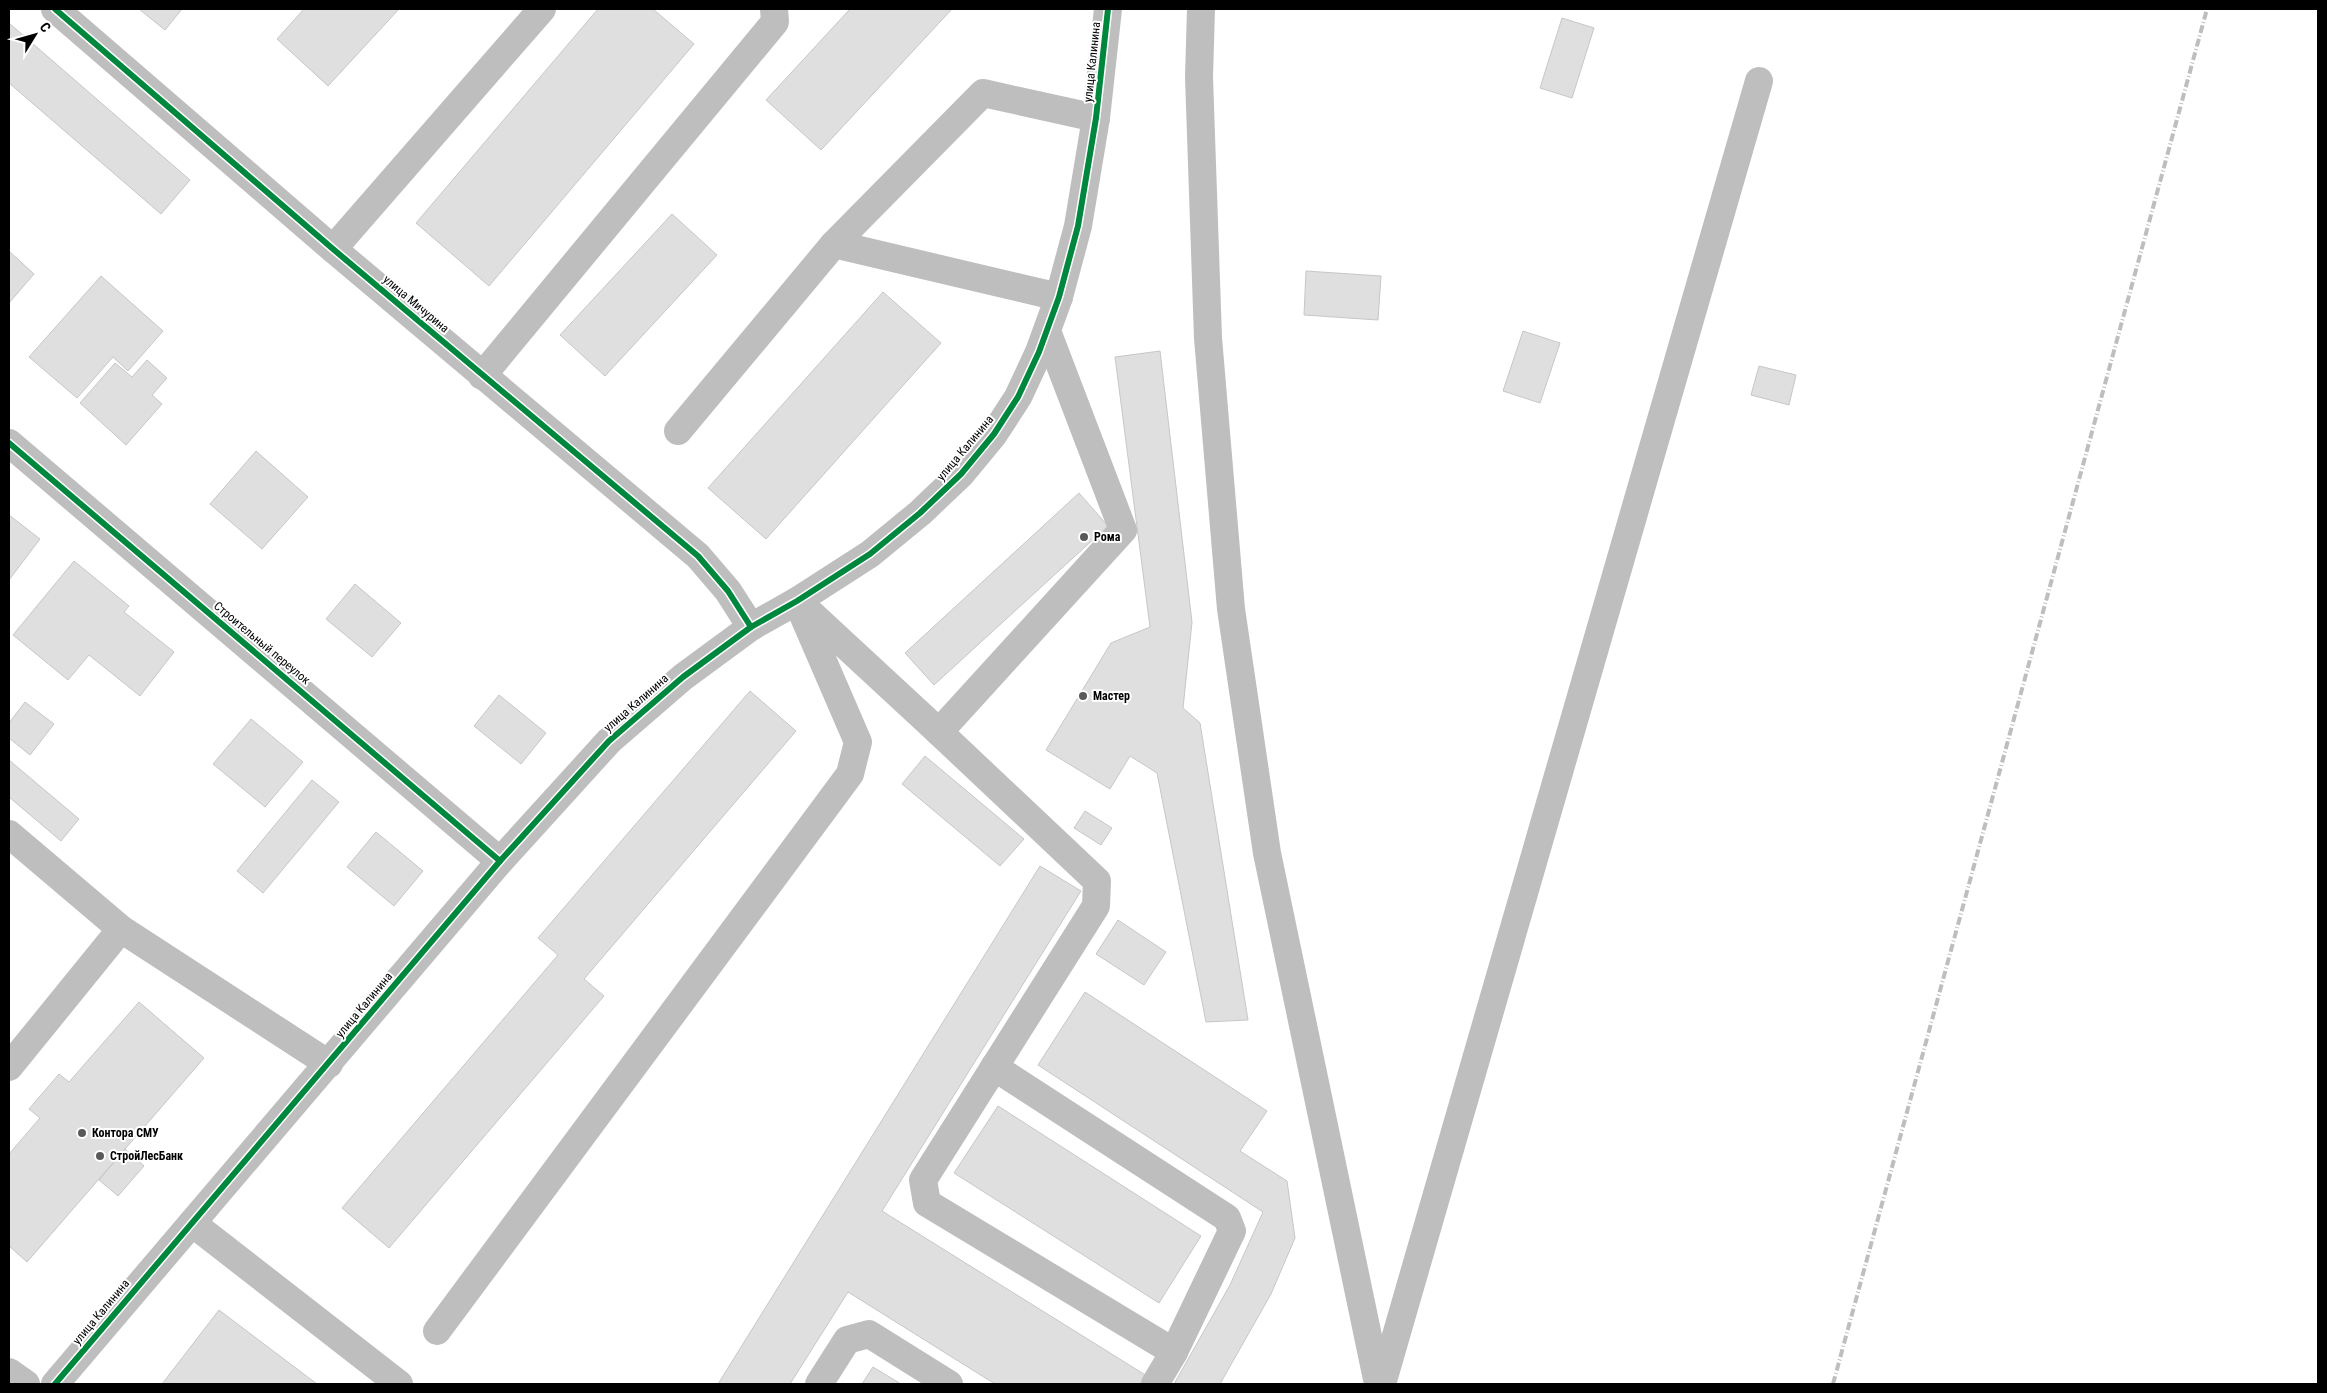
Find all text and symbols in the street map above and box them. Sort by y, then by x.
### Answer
north arrow [10,10,60,60]
text: С [37,19,54,35]
street label: улица Калинина [1081,21,1103,103]
street label: улица Мичурина [380,272,452,336]
street label: улица Калинина [934,412,996,483]
place label: Рома [1094,530,1121,544]
marker: Рома [1078,531,1090,543]
street label: Строительный переулок [211,599,313,687]
street label: улица Калинина [601,671,671,735]
place label: Мастер [1093,689,1130,703]
marker: Мастер [1077,690,1089,702]
street label: улица Калинина [333,969,395,1040]
place label: Контора СМУ [92,1126,159,1140]
marker: Контора СМУ [76,1127,88,1139]
place label: СтройЛесБанк [110,1149,183,1163]
marker: СтройЛесБанк [94,1150,106,1162]
street label: улица Калинина [70,1276,132,1347]

